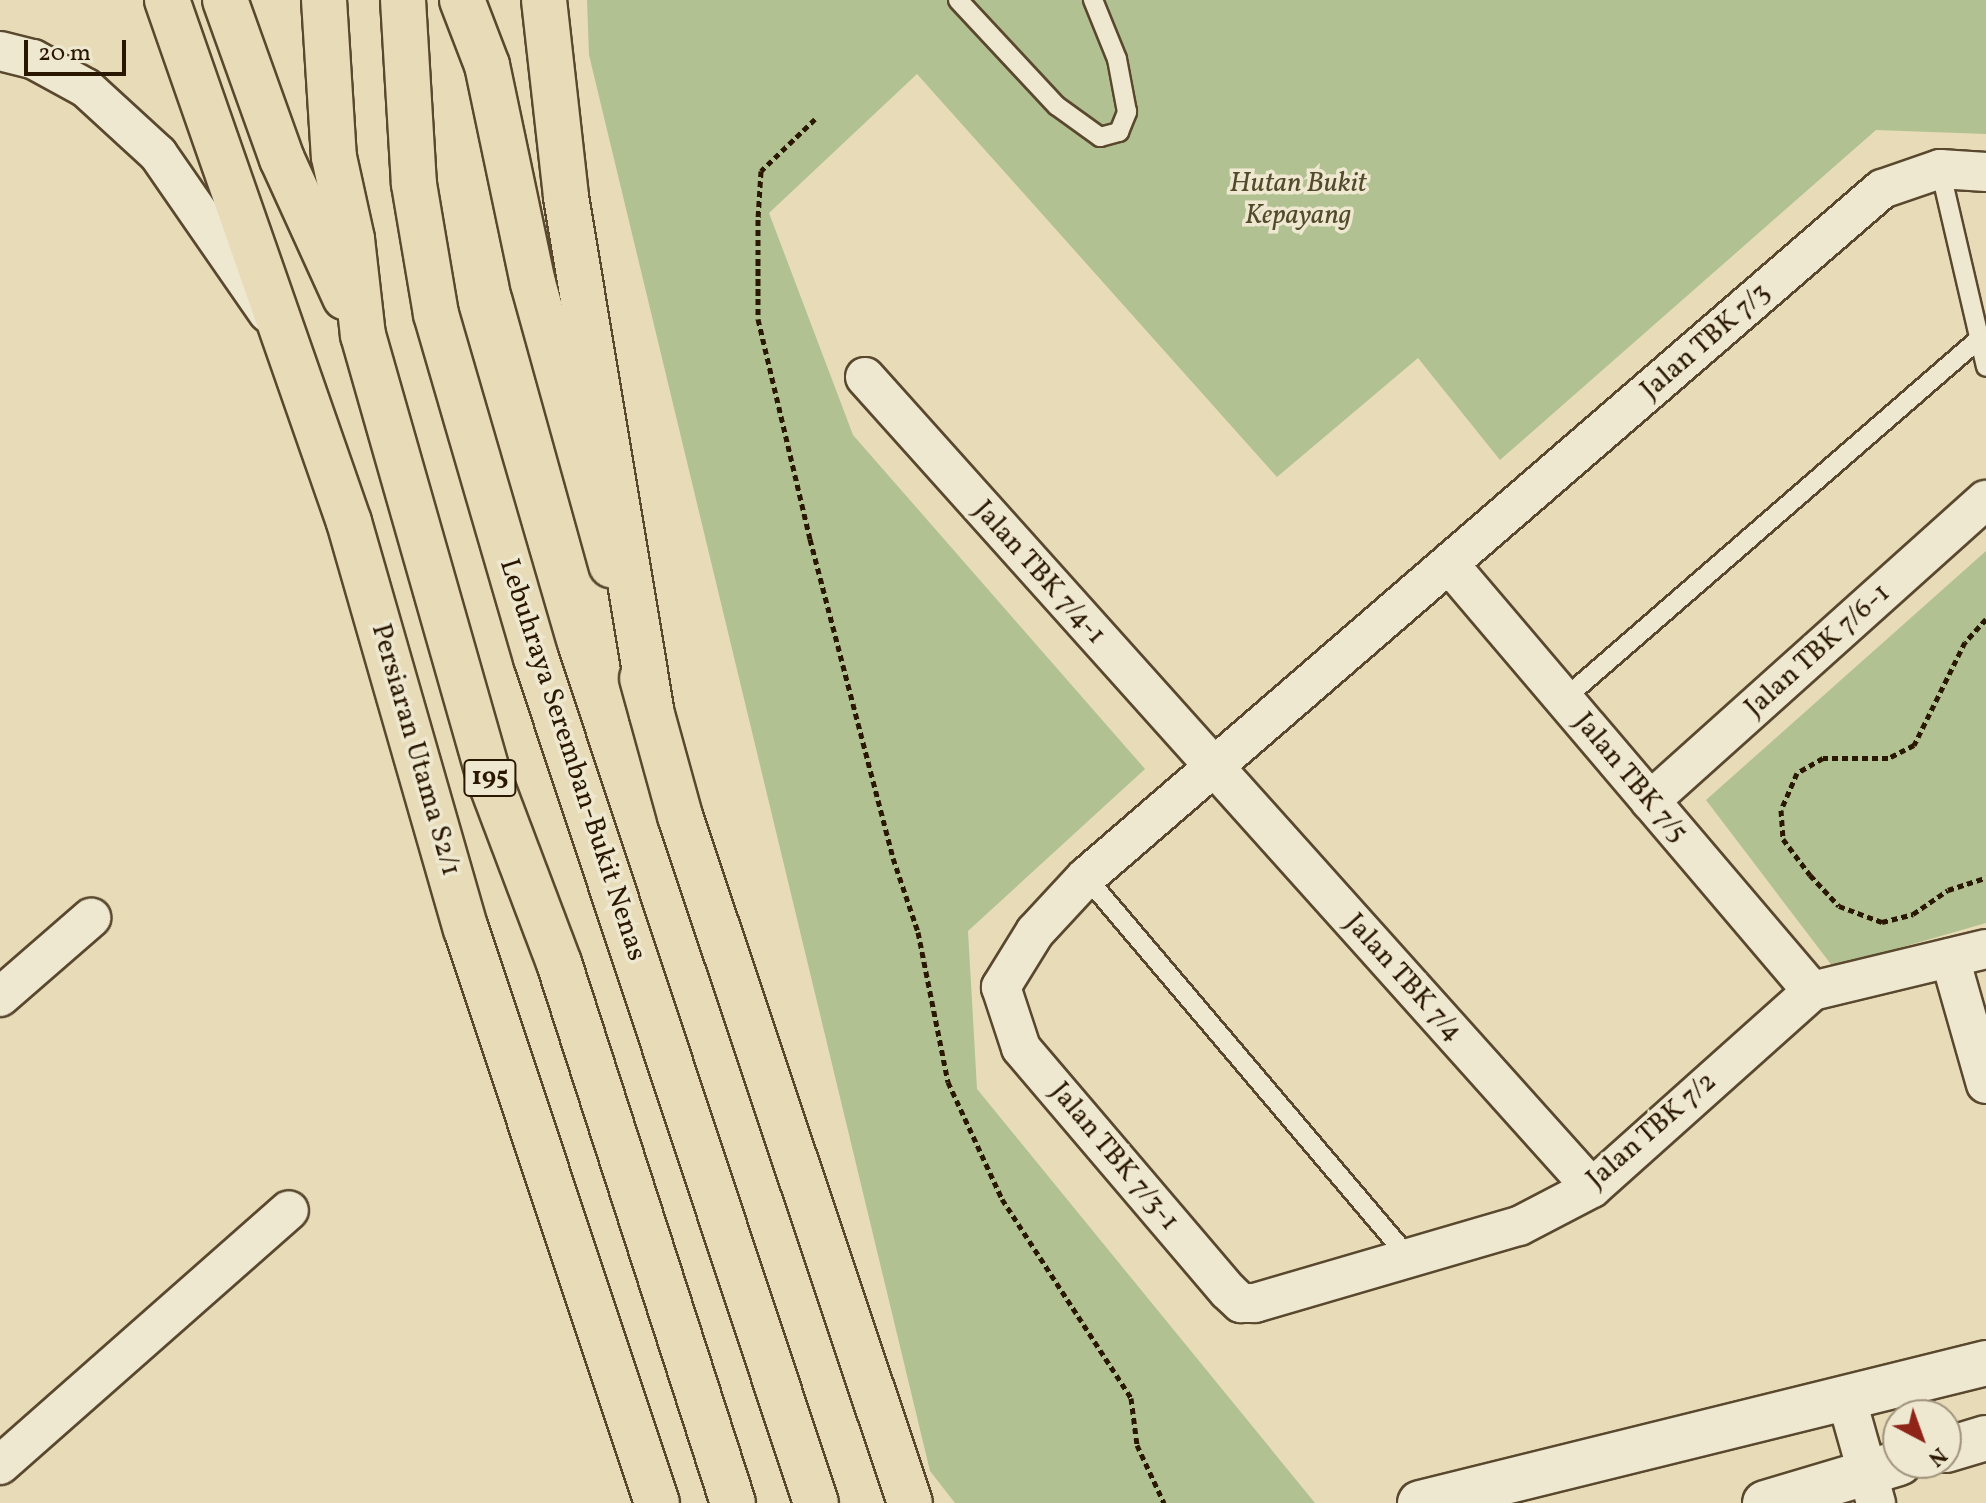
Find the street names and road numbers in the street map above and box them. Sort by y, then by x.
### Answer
street label: Jalan TBK 7/3 [1634,276,1778,408]
street label: Jalan TBK 7/4-1 [965,494,1113,652]
street label: Lebuhraya Seremban-Bukit Nenas [491,555,653,965]
street label: Jalan TBK 7/6-1 [1738,577,1898,725]
street label: Persiaran Utama S2/1 [363,620,467,880]
street label: Jalan TBK 7/5 [1566,706,1694,850]
road number: 195 [462,756,518,800]
street label: Jalan TBK 7/4 [1337,907,1469,1049]
street label: Jalan TBK 7/2 [1580,1065,1724,1197]
street label: Jalan TBK 7/3-1 [1042,1076,1186,1238]

